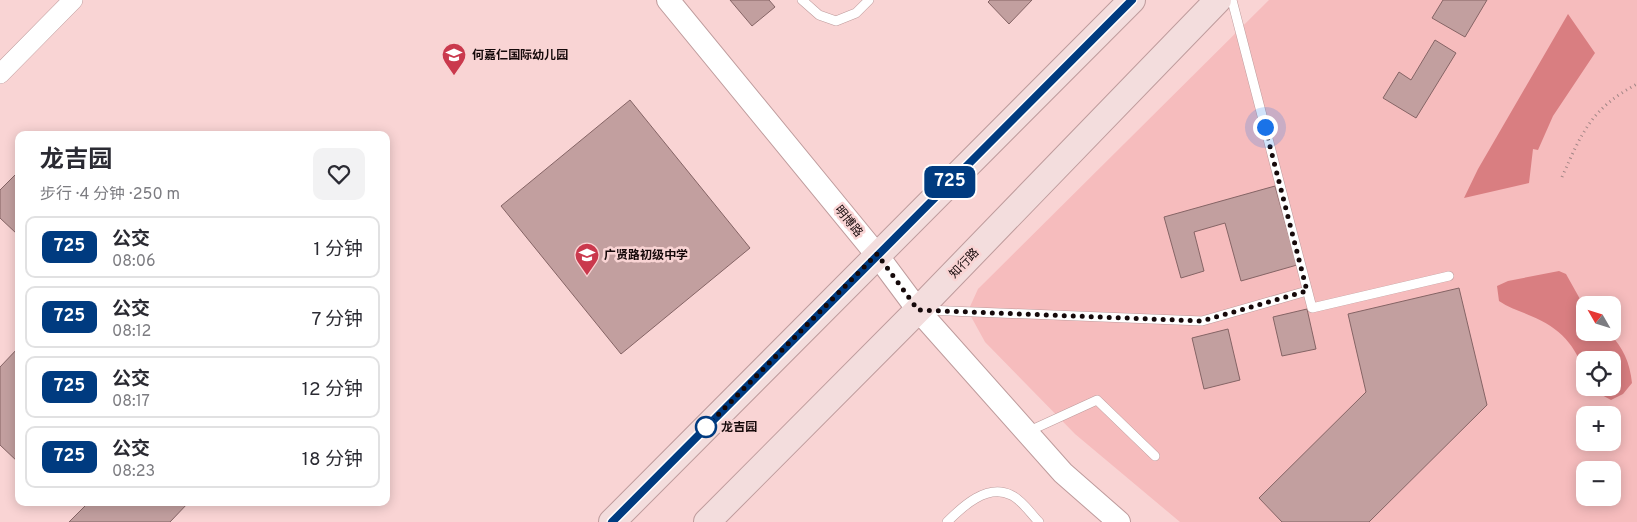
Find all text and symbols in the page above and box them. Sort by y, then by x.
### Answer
school or university icon: 何嘉仁国际幼儿园 [441,42,467,76]
place label: 何嘉仁国际幼儿园 [472,48,568,64]
your location [1253,115,1278,140]
text: 龙吉园 [40,146,112,176]
button: heart [313,148,365,200]
line badge: 725 [921,166,979,198]
text: 725 [934,170,966,193]
text: 步行 · 4 分钟 · 250 m [40,185,180,205]
street label: 明博路 [831,203,866,241]
text: 公交 [112,228,150,252]
text: 725 [54,235,85,258]
text: 1 分钟 [313,238,363,262]
school or university icon: 广贤路初级中学 [574,242,600,276]
street label: 知行路 [946,245,983,282]
place label: 广贤路初级中学 [604,248,688,264]
text: 08:06 [112,252,155,272]
north arrow [1576,296,1621,341]
map controls [1576,296,1621,506]
text: 公交 [112,298,150,322]
text: 725 [54,305,85,328]
text: 7 分钟 [311,308,363,332]
text: 08:12 [112,322,151,342]
button: locate [1576,351,1621,396]
text: 公交 [112,368,150,392]
text: 725 [54,375,85,398]
text: 12 分钟 [302,378,363,402]
text: 08:17 [112,392,150,412]
button: + [1576,406,1621,451]
marker: 龙吉园 [695,416,717,438]
place label: 龙吉园 [721,420,757,436]
text: 公交 [112,438,150,462]
text: 725 [54,445,85,468]
text: 18 分钟 [302,448,363,472]
button: − [1576,461,1621,506]
text: 08:23 [112,462,155,482]

